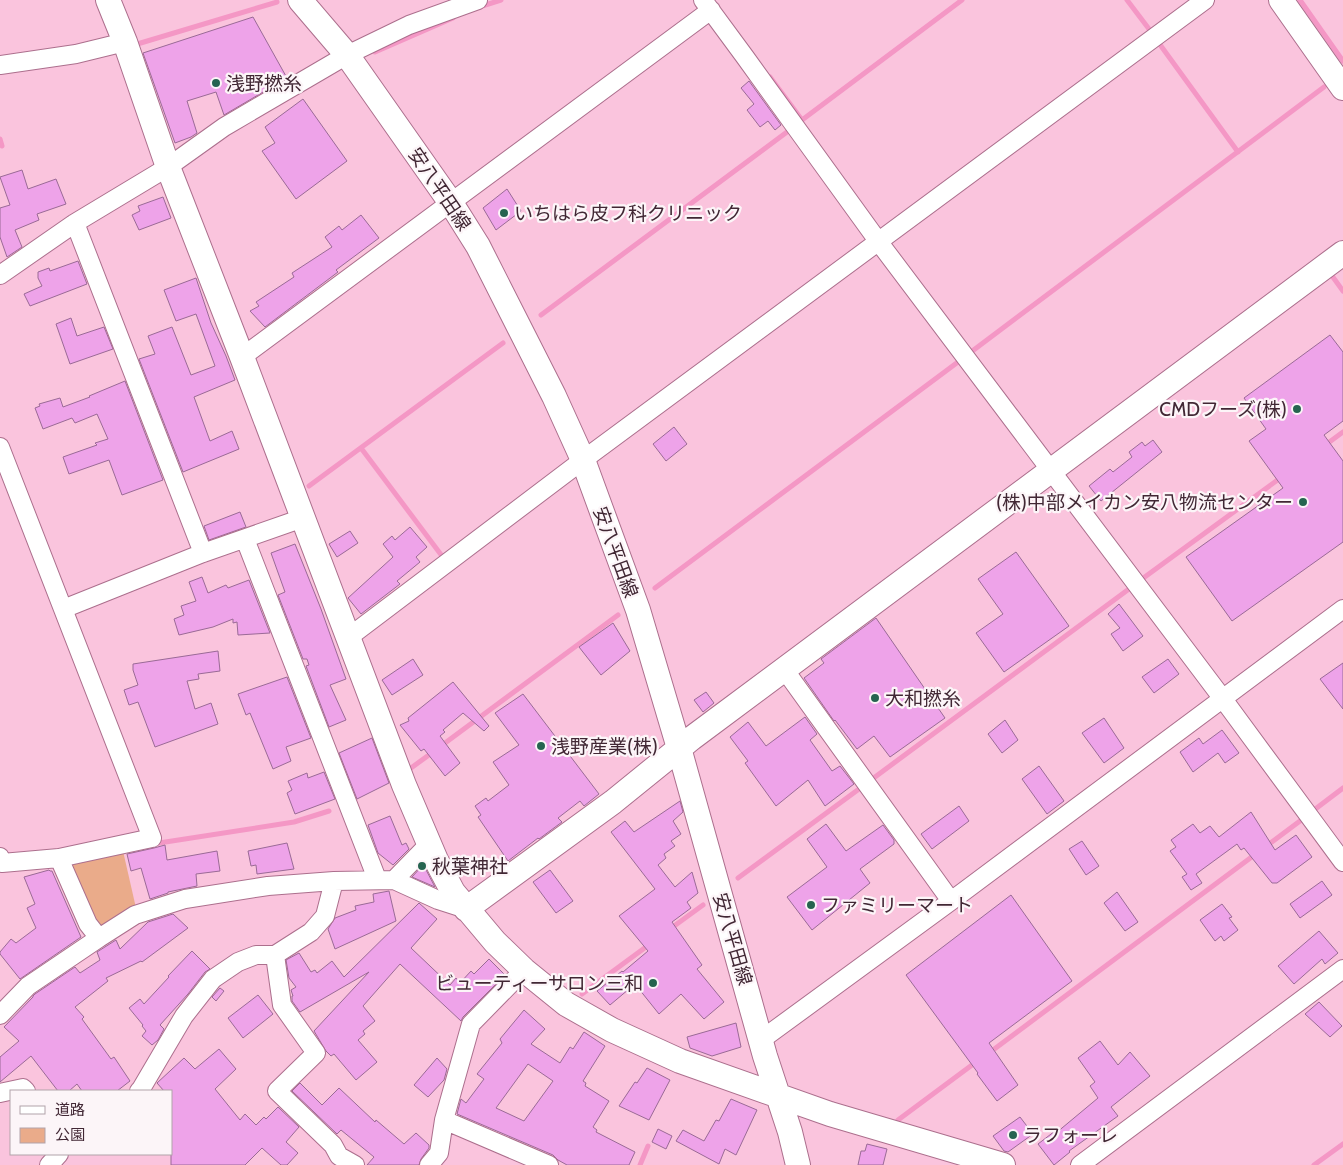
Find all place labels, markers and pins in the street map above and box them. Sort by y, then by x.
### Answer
place label: 浅野撚糸 [226,72,302,95]
marker: 浅野撚糸 [210,77,222,89]
place label: いちはら皮フ科クリニック [514,202,742,225]
marker: いちはら皮フ科クリニック [498,207,510,219]
place label: CMDフーズ(株) [1159,398,1287,421]
marker: CMDフーズ(株) [1291,403,1303,415]
place label: (株)中部メイカン安八物流センター [996,491,1293,514]
marker: (株)中部メイカン安八物流センター [1297,496,1309,508]
place label: 大和撚糸 [885,687,961,710]
marker: 大和撚糸 [869,692,881,704]
place label: 浅野産業(株) [551,735,658,758]
marker: 浅野産業(株) [535,740,547,752]
place label: 秋葉神社 [432,855,508,878]
marker: 秋葉神社 [416,860,428,872]
place label: ファミリーマート [821,894,973,917]
marker: ファミリーマート [805,899,817,911]
place label: ビューティーサロン三和 [436,972,643,995]
marker: ビューティーサロン三和 [647,977,659,989]
place label: ラフォーレ [1023,1124,1118,1147]
marker: ラフォーレ [1007,1129,1019,1141]

